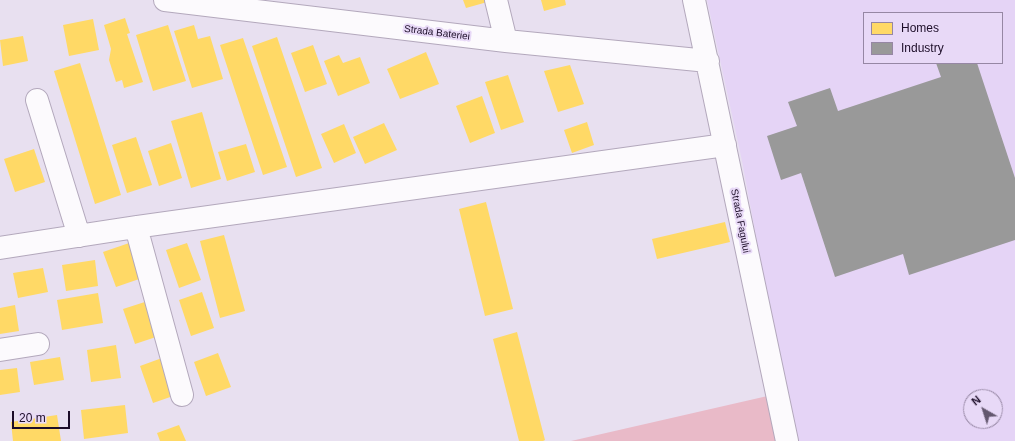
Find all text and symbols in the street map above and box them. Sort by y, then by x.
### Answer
legend [863,12,1003,64]
text: Homes [901,21,939,35]
street label: Strada Bateriei [403,23,471,43]
text: Industry [901,41,944,55]
street label: Strada Fagului [728,188,752,254]
north arrow [963,389,1003,429]
text: N [969,393,983,408]
scale bar [14,403,72,429]
text: 20 m [19,411,46,425]

